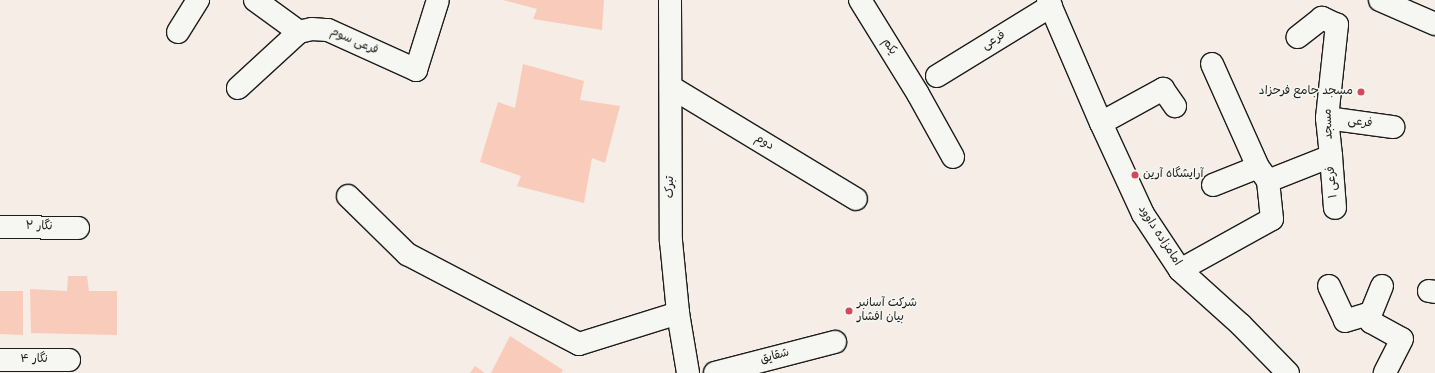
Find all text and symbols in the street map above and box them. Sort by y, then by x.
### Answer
street label: فرعی سوم [328,25,380,59]
street label: فرعی [980,28,1008,54]
street label: یکم [878,36,900,58]
place label: مسجد جامع فرحزاد [1259,85,1353,99]
marker: مسجد جامع فرحزاد [1356,87,1366,97]
street label: مسجد [1321,108,1337,140]
street label: فرعی [1347,114,1373,132]
street label: دوم [752,132,776,154]
street label: فرعی ۱ [1324,165,1342,199]
place label: آرایشگاه آرین [1143,168,1204,182]
marker: آرایشگاه آرین [1130,170,1140,180]
street label: تبرک [664,176,678,198]
street label: امامزاده داوود [1134,203,1184,269]
street label: نگار ۲ [25,220,53,234]
place label: شرکت آسانبر بیان افشار [857,297,917,325]
marker: شرکت آسانبر بیان افشار [844,306,854,316]
street label: شقایق [759,346,791,368]
street label: نگار ۴ [20,353,48,367]

